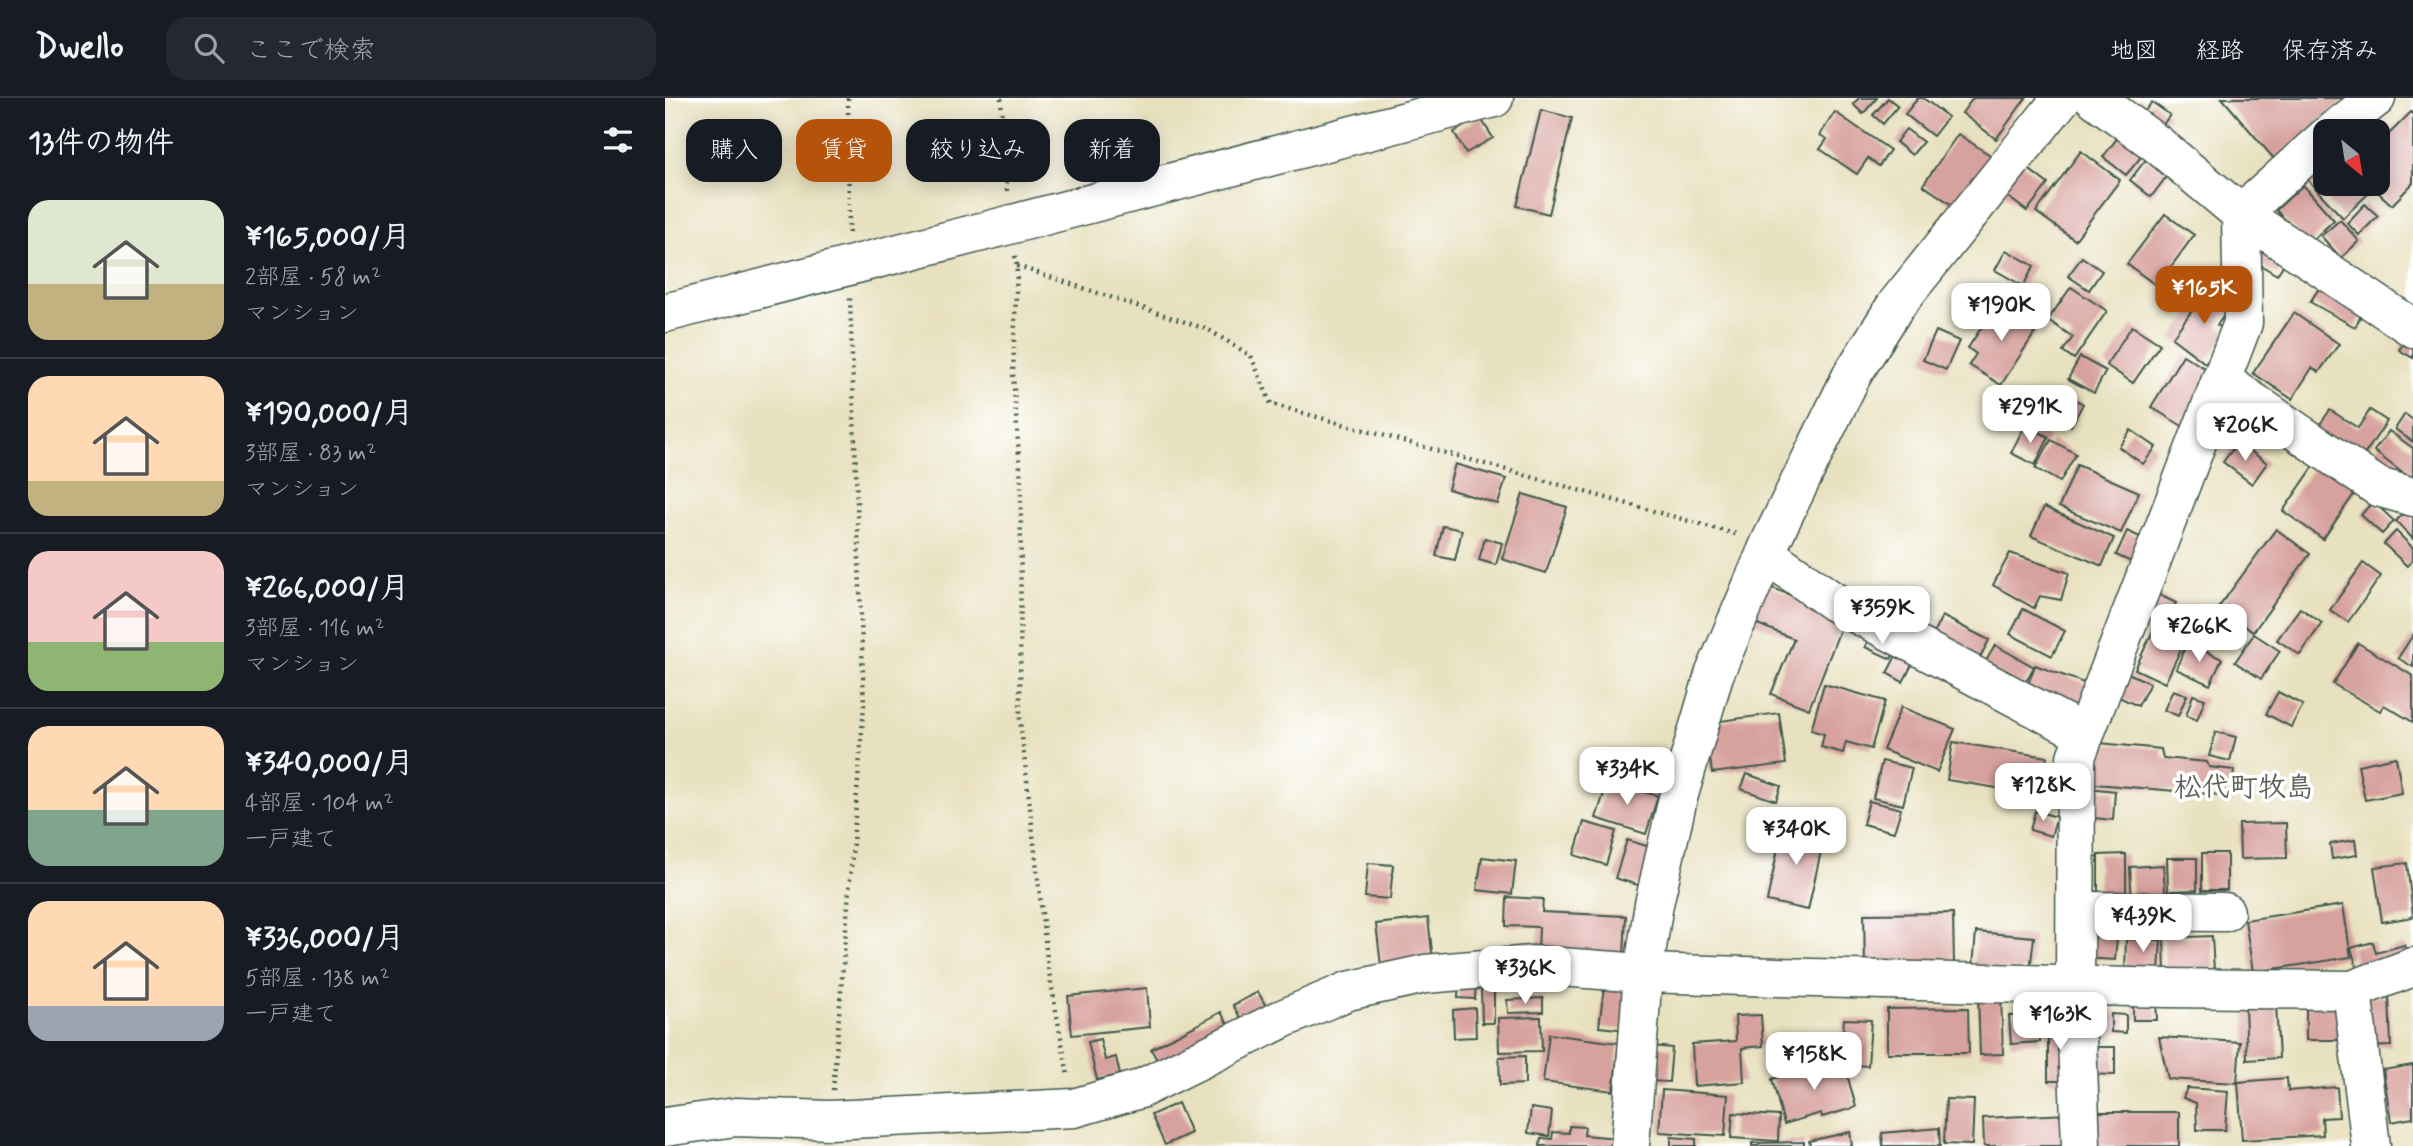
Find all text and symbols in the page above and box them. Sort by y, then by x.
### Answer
search box [166,17,656,80]
text: Dwello [35,26,124,70]
icon: search [190,29,228,67]
text: ここで検索 [246,34,376,68]
text: 地図 [2110,36,2158,67]
text: 経路 [2196,36,2244,67]
text: 保存済み [2282,36,2378,67]
chip: 購入 [686,119,782,182]
chip: 賃貸 [796,119,892,182]
chip: 絞り込み [906,119,1050,182]
chip: 新着 [1064,119,1160,182]
north arrow [2313,119,2391,196]
map controls [2313,119,2390,196]
icon: filters [599,121,637,159]
text: 13件の物件 [28,124,174,163]
text: ¥165,000/月 [245,218,411,257]
icon: home [84,228,168,312]
text: 2部屋 · 58 m² [245,263,381,293]
pin: ¥165K [2155,266,2253,326]
text: ¥165K [2171,274,2237,304]
pin: ¥190K [1952,284,2050,343]
text: ¥190K [1967,291,2035,321]
text: マンション [245,299,359,329]
pin: ¥291K [1981,386,2079,445]
text: ¥291K [1998,393,2062,423]
text: ¥190,000/月 [245,394,413,433]
icon: home [84,404,168,488]
pin: ¥206K [2196,404,2294,463]
text: ¥206K [2213,411,2277,441]
text: 3部屋 · 83 m² [245,439,377,469]
text: マンション [245,475,359,505]
text: ¥266,000/月 [245,569,409,608]
icon: home [84,579,168,663]
pin: ¥359K [1833,587,1931,646]
text: ¥359K [1850,594,1914,624]
pin: ¥266K [2150,604,2248,664]
text: ¥266K [2167,612,2231,642]
text: 3部屋 · 116 m² [245,614,385,644]
text: マンション [245,650,359,680]
text: ¥340,000/月 [245,744,414,783]
pin: ¥334K [1578,748,1676,807]
icon: home [84,754,168,838]
text: ¥334K [1595,755,1659,785]
pin: ¥128K [1994,764,2092,823]
district label: 松代町牧島 [2174,770,2314,807]
text: ¥128K [2011,771,2075,801]
text: 4部屋 · 104 m² [245,789,394,819]
pin: ¥340K [1747,808,1845,867]
text: ¥340K [1762,815,1830,845]
text: 一戸建て [245,825,337,855]
pin: ¥439K [2094,894,2192,954]
text: ¥439K [2111,902,2175,932]
text: ¥336,000/月 [245,919,404,958]
icon: home [84,929,168,1013]
pin: ¥336K [1476,946,1574,1006]
text: ¥336K [1495,954,1555,984]
text: 5部屋 · 138 m² [245,964,390,994]
pin: ¥163K [2011,992,2109,1052]
text: 一戸建て [245,1000,337,1030]
text: ¥163K [2029,1000,2091,1030]
pin: ¥158K [1765,1032,1863,1092]
text: ¥158K [1782,1040,1846,1070]

